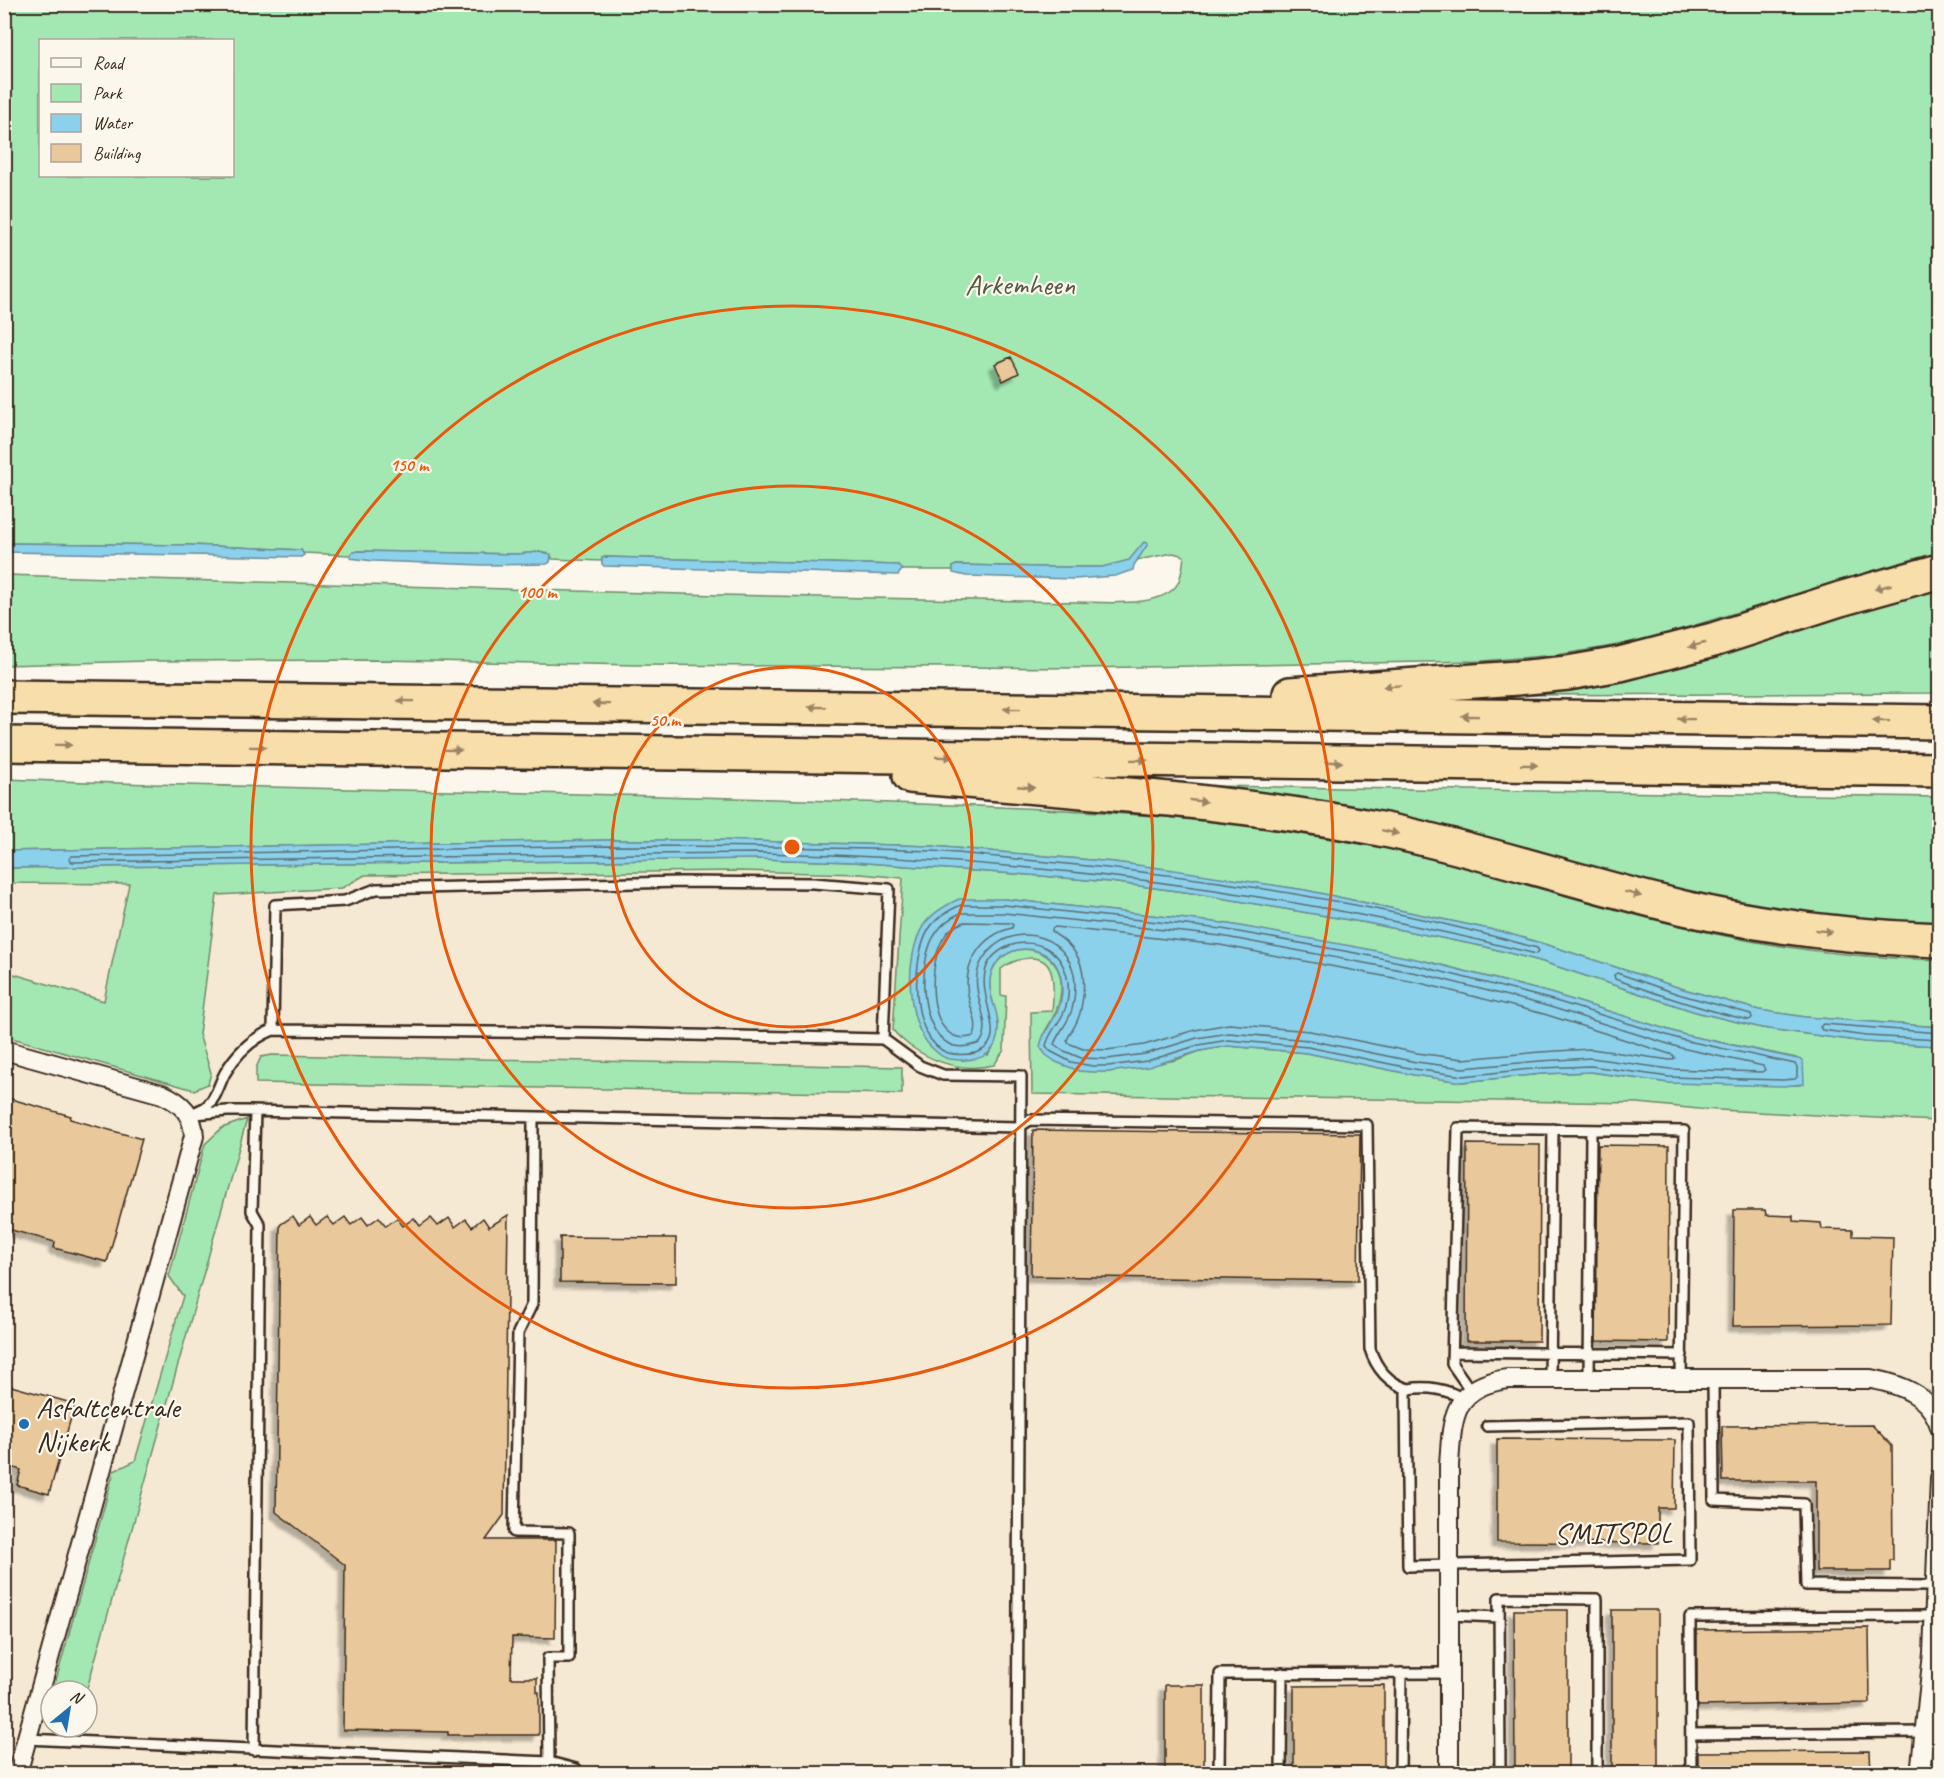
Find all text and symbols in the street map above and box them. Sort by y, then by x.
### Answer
legend [39,39,234,177]
text: Road [93,52,126,74]
text: Park [93,82,123,104]
text: Water [93,112,134,134]
text: Building [93,142,142,164]
park label: Arkemheen [965,265,1075,303]
text: 150 m [390,454,430,476]
text: 100 m [518,581,558,603]
one-way arrow [1874,583,1892,592]
one-way arrow [1688,640,1706,650]
one-way arrow [1383,682,1402,691]
one-way arrow [397,696,416,706]
one-way arrow [592,699,611,708]
one-way arrow [808,702,827,711]
one-way arrow [1003,705,1022,714]
text: 50 m [650,709,682,731]
one-way arrow [1461,711,1480,720]
one-way arrow [1677,714,1696,723]
one-way arrow [1872,716,1891,726]
one-way arrow [53,740,72,750]
one-way arrow [248,742,267,752]
one-way arrow [443,745,462,755]
one-way arrow [934,752,953,762]
one-way arrow [1129,755,1148,765]
one-way arrow [1324,757,1343,767]
one-way arrow [1519,760,1538,770]
one-way arrow [1017,782,1036,792]
one-way arrow [1188,796,1207,806]
one-way arrow [1381,827,1399,837]
centre of rings [782,837,802,857]
one-way arrow [1624,890,1642,900]
one-way arrow [1815,926,1834,936]
place label: Asfaltcentrale Nijkerk [36,1388,182,1460]
marker: Asfaltcentrale Nijkerk [17,1417,31,1431]
street label: SMITSPOL [1554,1513,1674,1553]
north arrow [39,1679,99,1739]
text: N [67,1686,88,1710]

